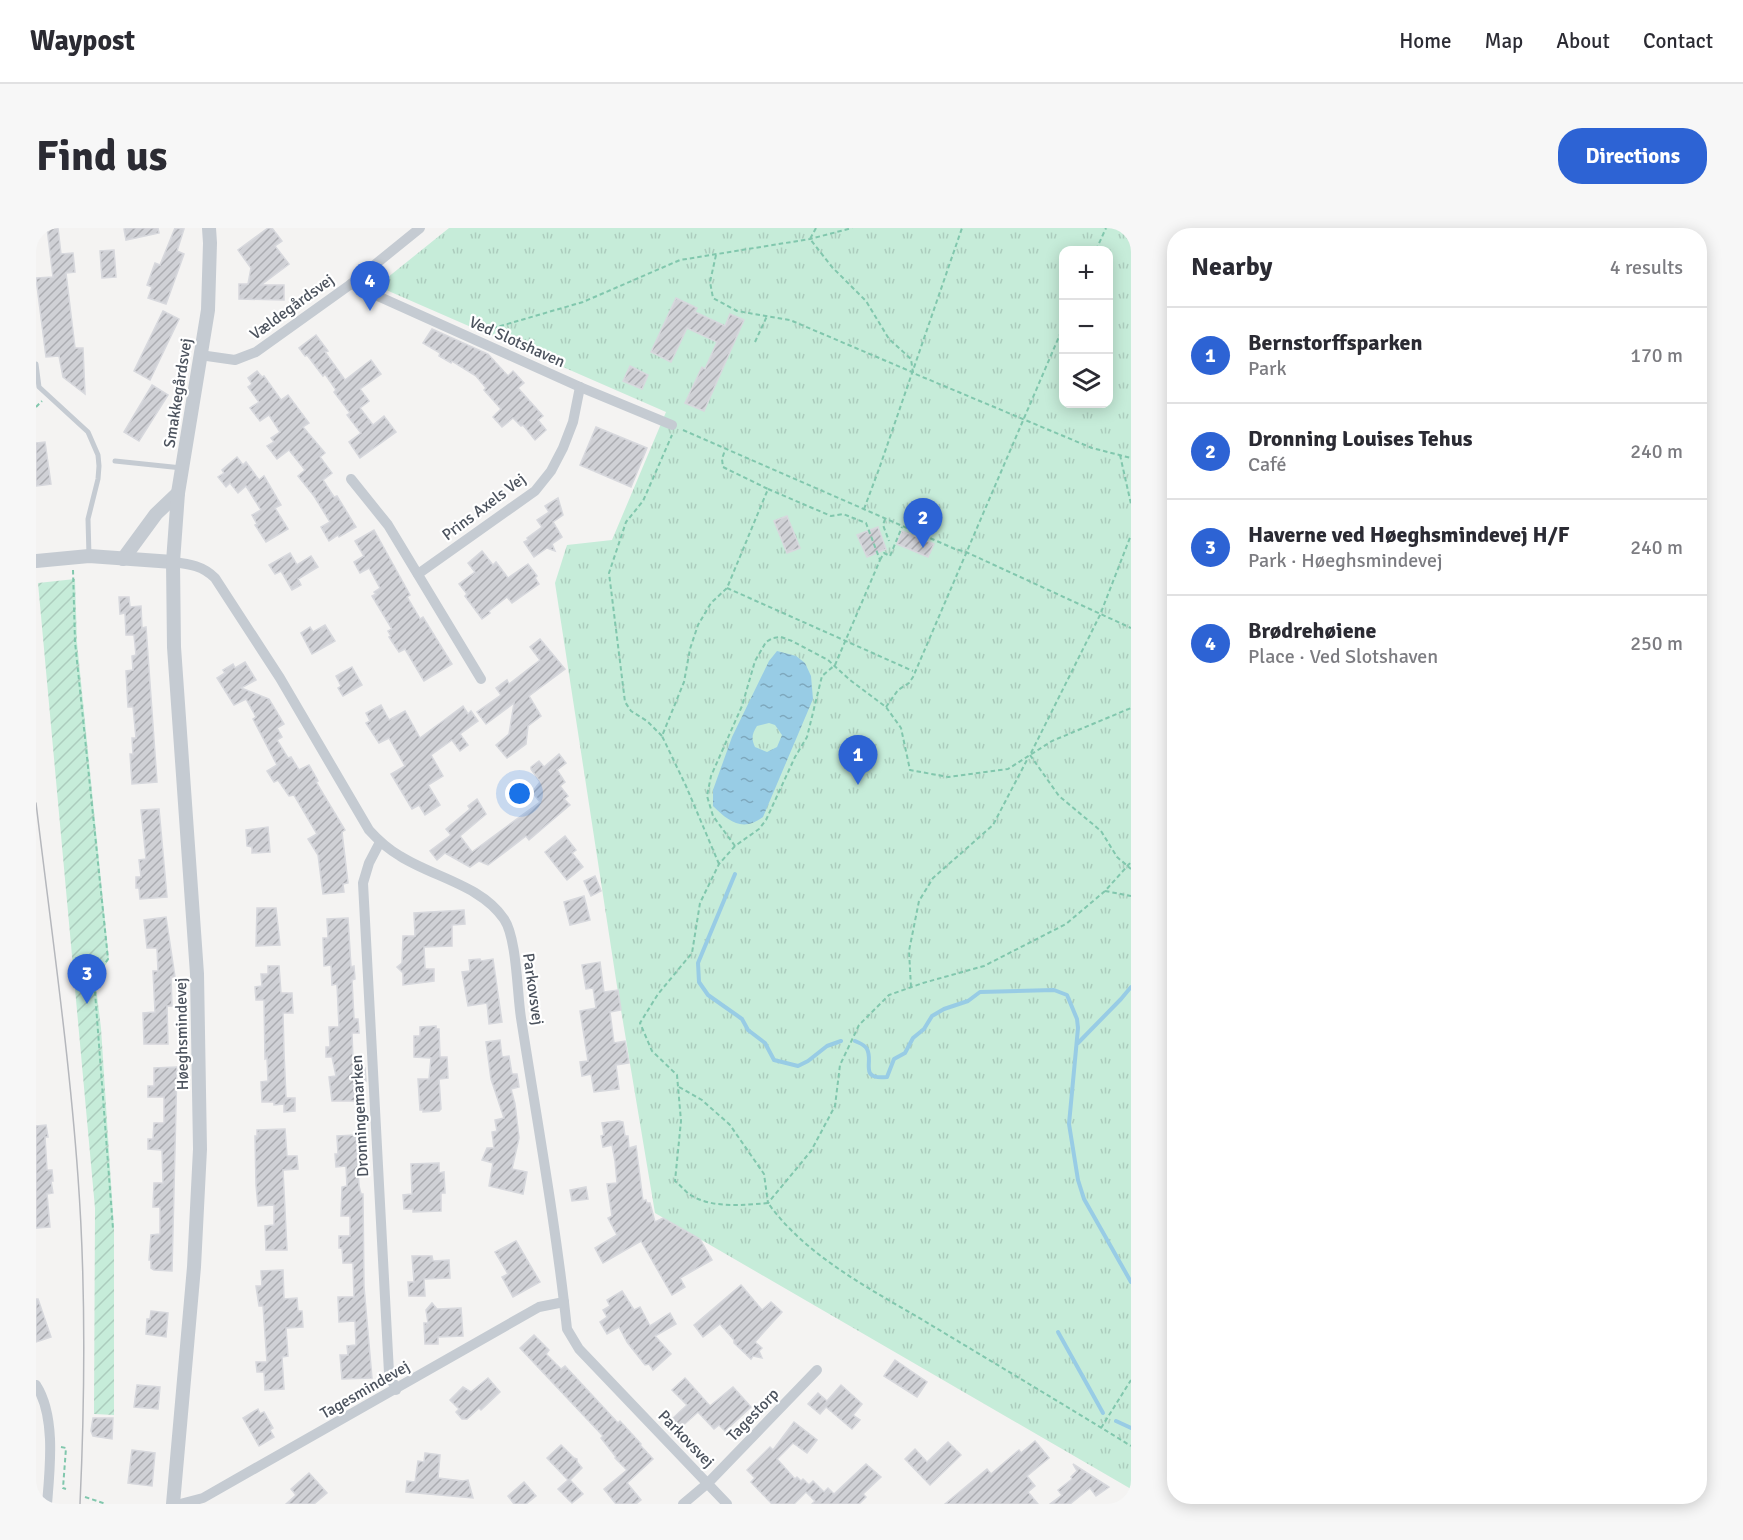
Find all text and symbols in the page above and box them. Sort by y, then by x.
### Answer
text: Waypost [30,24,135,58]
text: Home [1399,28,1452,54]
text: Map [1485,28,1523,54]
text: About [1556,28,1610,54]
text: Contact [1643,28,1713,54]
button: Directions [1558,128,1707,184]
text: Find us [36,131,167,182]
map controls [1059,246,1113,408]
button: + [1059,246,1113,300]
text: Nearby [1191,251,1272,283]
text: 4 results [1610,255,1683,280]
pin: 4 [350,262,390,311]
street label: Vældegårdsvej [246,270,338,344]
button: − [1059,300,1113,354]
street label: Ved Slotshaven [466,312,568,372]
text: Bernstorffsparken [1248,329,1423,356]
street label: Smakkegårdsvej [159,337,197,449]
text: 1 [1205,343,1216,368]
text: 170 m [1630,343,1683,368]
button: layers [1059,354,1113,408]
text: Park [1248,356,1286,381]
text: Dronning Louises Tehus [1248,425,1473,452]
text: 2 [1205,439,1216,464]
text: 240 m [1630,439,1683,464]
text: Café [1248,452,1287,477]
street label: Prins Axels Vej [438,469,530,545]
pin: 2 [904,498,942,548]
text: Haverne ved Høeghsmindevej H/F [1248,521,1569,548]
text: 3 [1205,535,1216,560]
text: 240 m [1630,535,1683,560]
text: Park · Høeghsmindevej [1248,548,1443,573]
text: Brødrehøiene [1248,617,1377,644]
text: 4 [1205,631,1216,656]
text: 250 m [1630,631,1683,656]
text: Place · Ved Slotshaven [1248,644,1438,669]
pin: 1 [838,736,878,785]
your location [505,779,534,808]
street label: Parkovsvej [518,952,548,1026]
pin: 3 [68,954,106,1004]
street label: Høeghsmindevej [171,977,193,1091]
street label: Dronningemarken [347,1054,373,1178]
street label: Tagesmindevej [317,1356,413,1424]
street label: Tagestorp [723,1384,783,1446]
street label: Parkovsvej [654,1406,718,1472]

